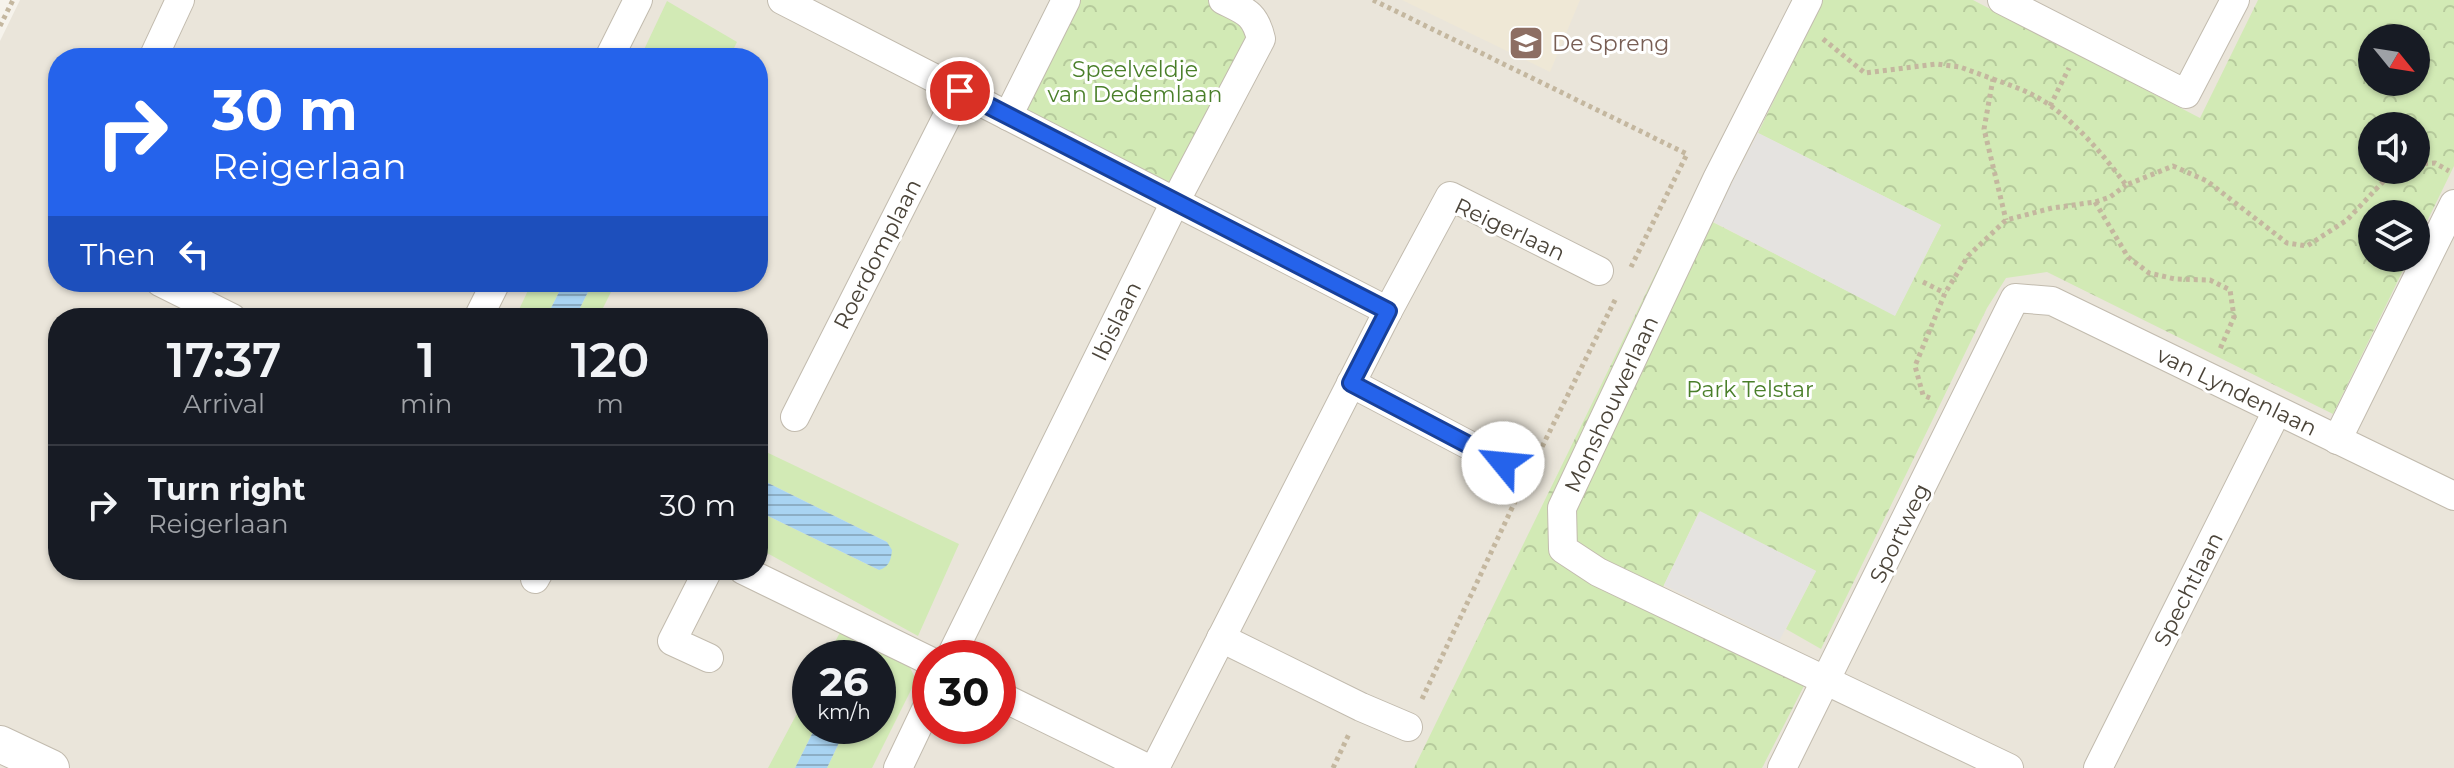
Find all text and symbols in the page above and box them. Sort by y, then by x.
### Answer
school or university icon: De Spreng [1507,24,1545,62]
north arrow [2358,24,2430,96]
map controls [2358,24,2430,272]
place label: De Spreng [1552,30,1669,57]
park label: Speelveldje van Dedemlaan [1048,56,1222,108]
pin [926,57,994,125]
icon: arrive [938,69,982,113]
text: 30 m [212,76,358,144]
icon: right [80,80,184,184]
button: sound [2358,112,2430,184]
text: Reigerlaan [212,144,407,188]
street label: Roerdomplaan [828,174,927,334]
street label: Reigerlaan [1450,192,1569,267]
button: layers [2358,200,2430,272]
icon: left [172,232,216,276]
text: Then [80,236,156,273]
street label: Ibislaan [1086,277,1147,365]
street label: Monshouwerlaan [1559,312,1664,497]
text: 17:37 [167,331,281,389]
text: 1 [417,331,435,389]
text: 120 [571,331,649,389]
street label: van Lyndenlaan [2152,341,2321,442]
park label: Park Telstar [1686,376,1814,403]
text: Arrival [183,388,265,420]
text: min [400,388,452,420]
text: m [596,388,624,420]
position arrow [1461,421,1545,505]
text: Turn right [148,471,305,508]
street label: Sportweg [1864,479,1935,587]
icon: right [80,483,124,527]
text: 30 m [660,487,736,524]
text: Reigerlaan [148,508,289,540]
street label: Spechtlaan [2148,528,2229,651]
speed limit sign: 30 [912,640,1016,744]
text: 26 [819,657,869,706]
text: km/h [817,700,871,724]

